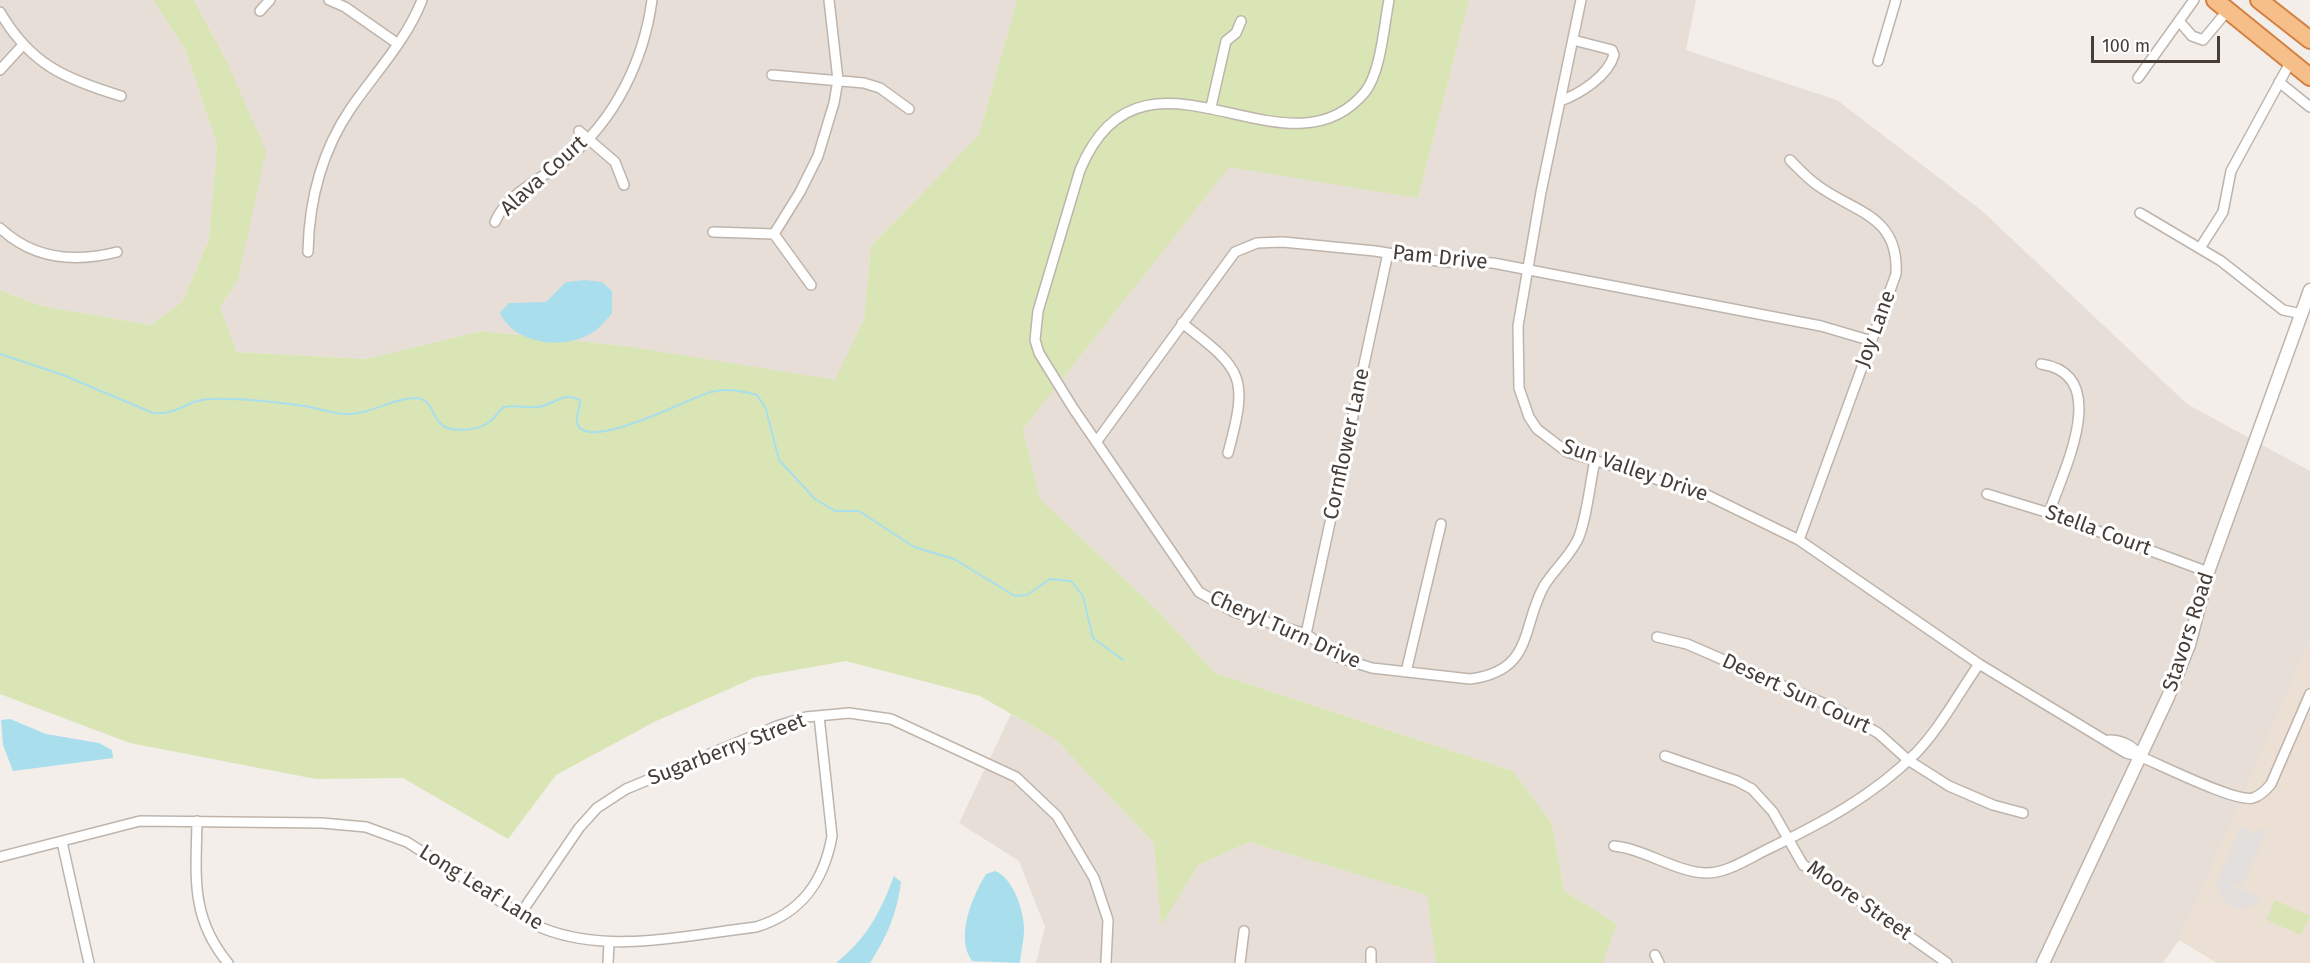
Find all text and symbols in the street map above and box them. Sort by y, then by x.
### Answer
scale bar [2094,24,2223,62]
text: 100 m [2102,35,2150,57]
street label: Alava Court [496,131,592,221]
street label: Pam Drive [1391,240,1489,276]
street label: Joy Lane [1850,287,1902,371]
street label: Cornflower Lane [1319,366,1375,522]
street label: Sun Valley Drive [1559,434,1711,508]
street label: Stella Court [2042,500,2154,562]
street label: Stavors Road [2158,569,2220,695]
street label: Cheryl Turn Drive [1205,585,1365,675]
street label: Desert Sun Court [1718,649,1874,739]
street label: Sugarberry Street [645,708,809,792]
street label: Long Leaf Lane [414,840,548,936]
street label: Moore Street [1802,856,1916,946]

